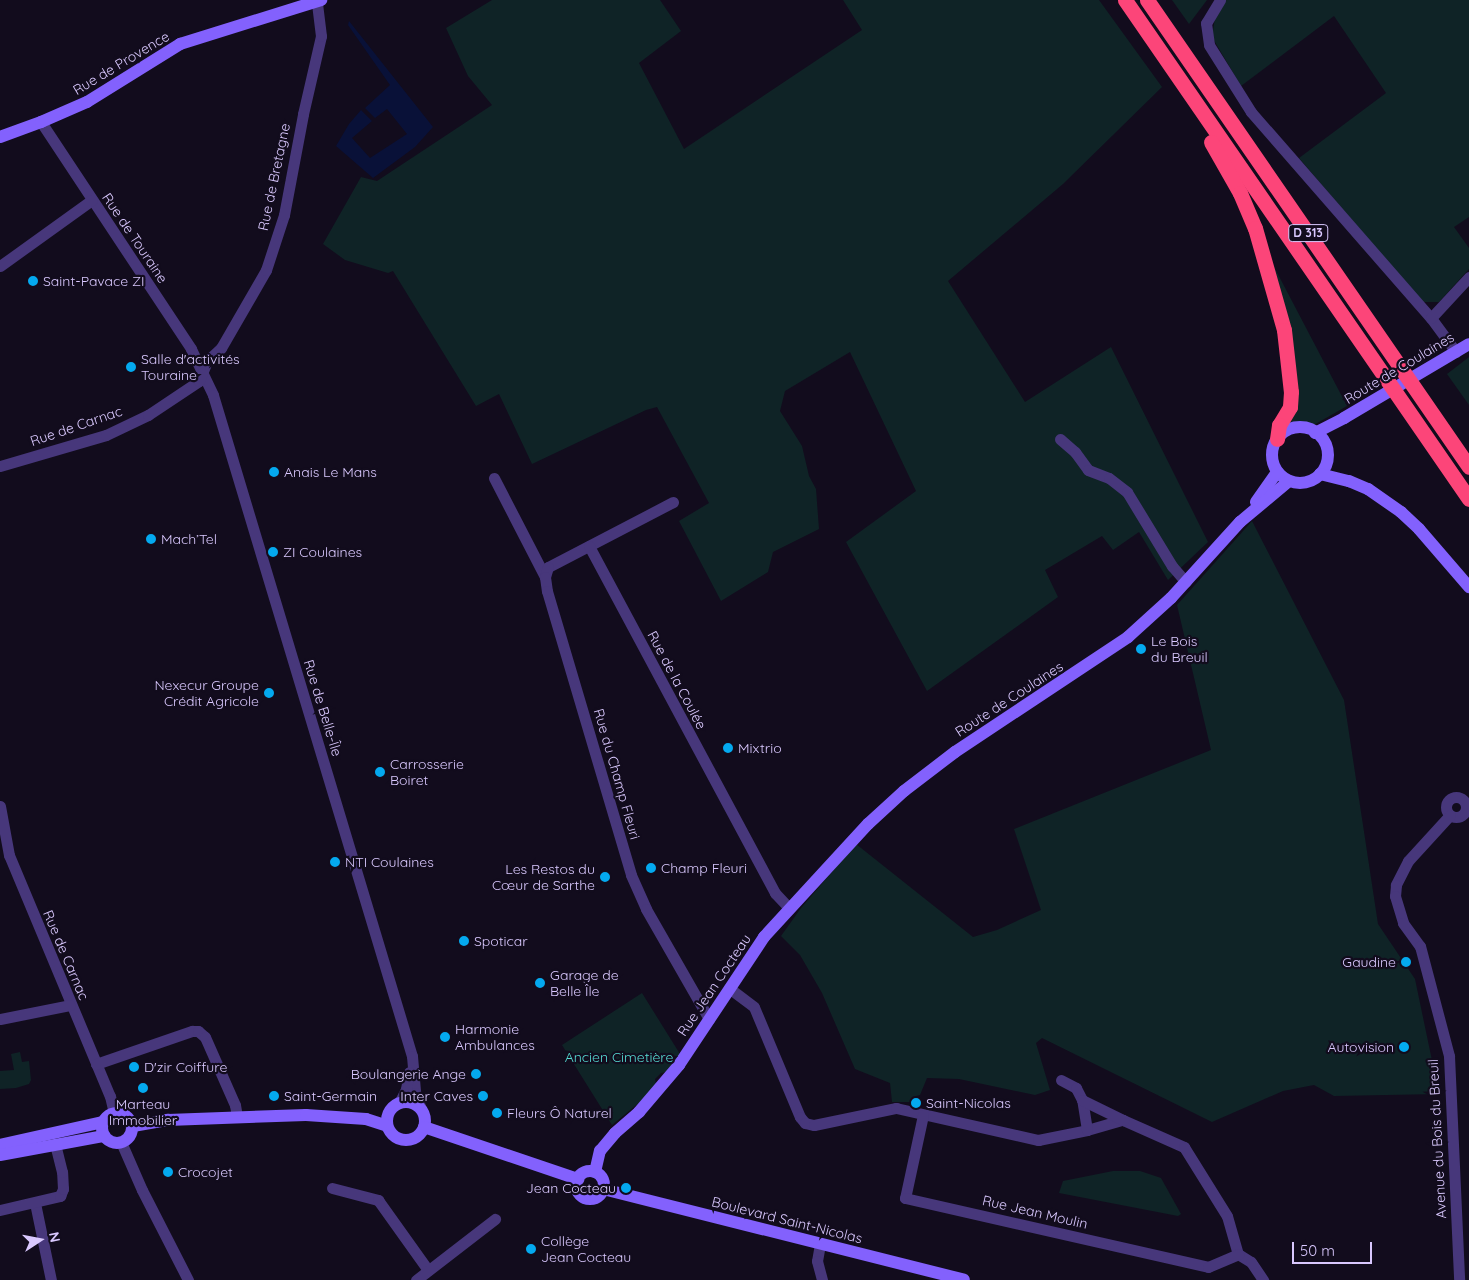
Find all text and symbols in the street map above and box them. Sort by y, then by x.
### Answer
street label: Rue de Provence [70,28,172,98]
street label: Rue de Bretagne [254,122,294,232]
street label: Rue de Touraine [99,190,171,286]
road number: D 313 [1288,224,1328,242]
place label: Saint-Pavace ZI [43,273,145,289]
marker: Saint-Pavace ZI [27,275,39,287]
street label: Route de Coulaines [1341,329,1457,407]
place label: Salle d'activités Touraine [141,351,240,384]
marker: Salle d'activités Touraine [125,361,137,373]
street label: Rue de Carnac [28,402,124,450]
place label: Anais Le Mans [284,464,377,480]
marker: Anais Le Mans [268,466,280,478]
place label: Mach’Tel [161,531,217,547]
marker: Mach’Tel [145,533,157,545]
place label: ZI Coulaines [283,544,362,560]
marker: ZI Coulaines [267,546,279,558]
street label: Rue de la Coulée [644,628,710,732]
place label: Le Bois du Breuil [1151,633,1208,666]
marker: Le Bois du Breuil [1135,643,1147,655]
street label: Rue de Belle-Île [300,658,346,758]
street label: Route de Coulaines [952,658,1066,740]
place label: Nexecur Groupe Crédit Agricole [154,677,259,710]
marker: Nexecur Groupe Crédit Agricole [263,687,275,699]
street label: Rue du Champ Fleuri [590,707,644,841]
place label: Mixtrio [738,740,782,756]
marker: Mixtrio [722,742,734,754]
place label: Carrosserie Boiret [390,756,464,789]
marker: Carrosserie Boiret [374,766,386,778]
place label: NTI Coulaines [345,854,434,870]
marker: NTI Coulaines [329,856,341,868]
place label: Champ Fleuri [661,860,747,876]
place label: Les Restos du Cœur de Sarthe [492,861,595,894]
marker: Champ Fleuri [645,862,657,874]
marker: Les Restos du Cœur de Sarthe [599,871,611,883]
street label: Rue de Carnac [40,908,92,1002]
street label: Rue Jean Cocteau [674,931,754,1039]
place label: Spoticar [474,933,528,949]
marker: Spoticar [458,935,470,947]
place label: Gaudine [1342,954,1396,970]
marker: Gaudine [1400,956,1412,968]
place label: Garage de Belle Île [550,967,619,1000]
marker: Garage de Belle Île [534,977,546,989]
place label: Harmonie Ambulances [455,1021,535,1054]
marker: Harmonie Ambulances [439,1031,451,1043]
place label: Autovision [1328,1039,1394,1055]
marker: Autovision [1398,1041,1410,1053]
park label: Ancien Cimetière [565,1049,673,1065]
place label: D'zir Coiffure [144,1059,227,1075]
street label: Avenue du Bois du Breuil [1424,1059,1450,1219]
marker: D'zir Coiffure [128,1061,140,1073]
place label: Boulangerie Ange [351,1066,466,1082]
marker: Boulangerie Ange [470,1068,482,1080]
marker: Marteau Immobilier [137,1082,149,1094]
place label: Saint-Germain [284,1088,377,1104]
place label: Inter Caves [400,1088,473,1104]
marker: Saint-Germain [268,1090,280,1102]
marker: Inter Caves [477,1090,489,1102]
place label: Saint-Nicolas [926,1095,1011,1111]
place label: Marteau Immobilier [109,1096,177,1128]
marker: Saint-Nicolas [910,1097,922,1109]
place label: Fleurs Ô Naturel [507,1105,612,1121]
marker: Fleurs Ô Naturel [491,1107,503,1119]
place label: Crocojet [178,1164,233,1180]
marker: Crocojet [162,1166,174,1178]
place label: Jean Cocteau [526,1180,616,1196]
marker: Jean Cocteau [620,1182,632,1194]
street label: Rue Jean Moulin [981,1192,1089,1232]
street label: Boulevard Saint-Nicolas [710,1193,864,1247]
north arrow [15,1215,65,1265]
text: N [45,1230,65,1244]
scale bar [1294,1232,1374,1264]
place label: Collège Jean Cocteau [541,1233,631,1266]
text: 50 m [1300,1241,1335,1260]
marker: Collège Jean Cocteau [525,1243,537,1255]

